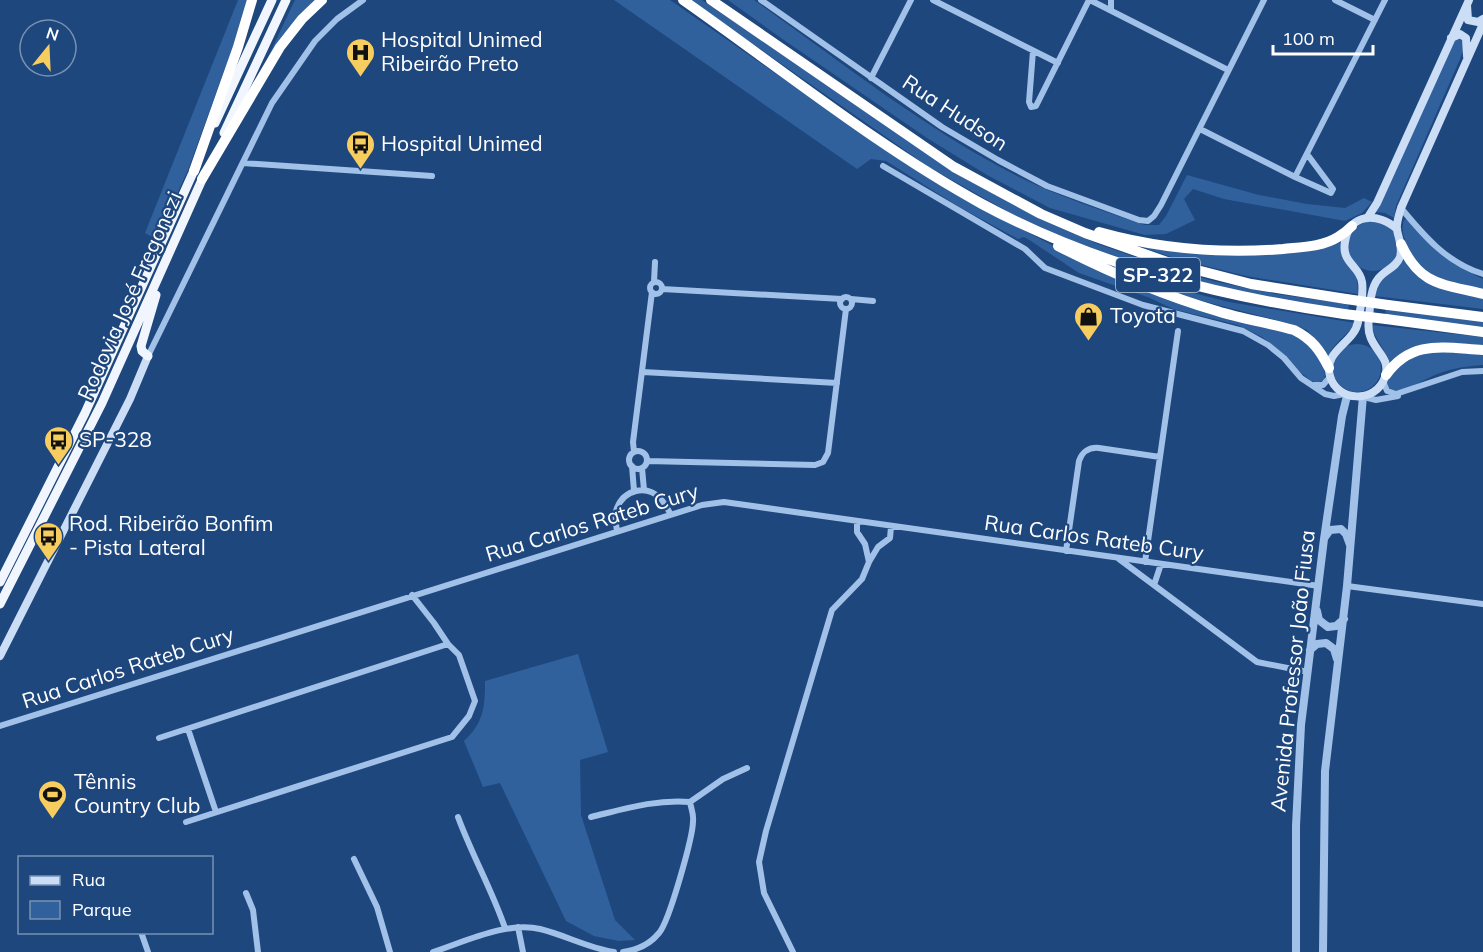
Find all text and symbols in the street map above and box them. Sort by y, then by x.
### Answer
north arrow [18,18,78,78]
scale bar [1273,18,1374,56]
text: N [44,22,61,45]
place label: Hospital Unimed Ribeirão Preto [381,26,543,76]
text: 100 m [1282,27,1335,50]
hospital icon: Hospital Unimed Ribeirão Preto [344,36,376,78]
street label: Rua Hudson [898,69,1013,156]
bus stop icon: Hospital Unimed [344,128,376,170]
place label: Hospital Unimed [381,130,543,156]
street label: Rodovia José Fregonezi [71,187,187,404]
road number: SP-322 [1116,258,1200,292]
shop icon: Toyota [1073,300,1105,342]
place label: Toyota [1110,302,1176,328]
bus stop icon: SP-328 [42,424,74,466]
place label: SP-328 [79,426,152,452]
street label: Rua Carlos Rateb Cury [482,477,701,567]
street label: Rua Carlos Rateb Cury [983,509,1206,565]
place label: Rod. Ribeirão Bonfim - Pista Lateral [69,510,273,560]
bus stop icon: Rod. Ribeirão Bonfim - Pista Lateral [32,520,64,562]
street label: Avenida Professor João Fiusa [1264,529,1320,813]
street label: Rua Carlos Rateb Cury [18,620,237,714]
place label: Tênnis Country Club [74,768,200,818]
sports icon: Tênnis Country Club [37,778,69,820]
legend [18,856,213,934]
text: Rua [72,868,106,891]
text: Parque [72,898,131,921]

